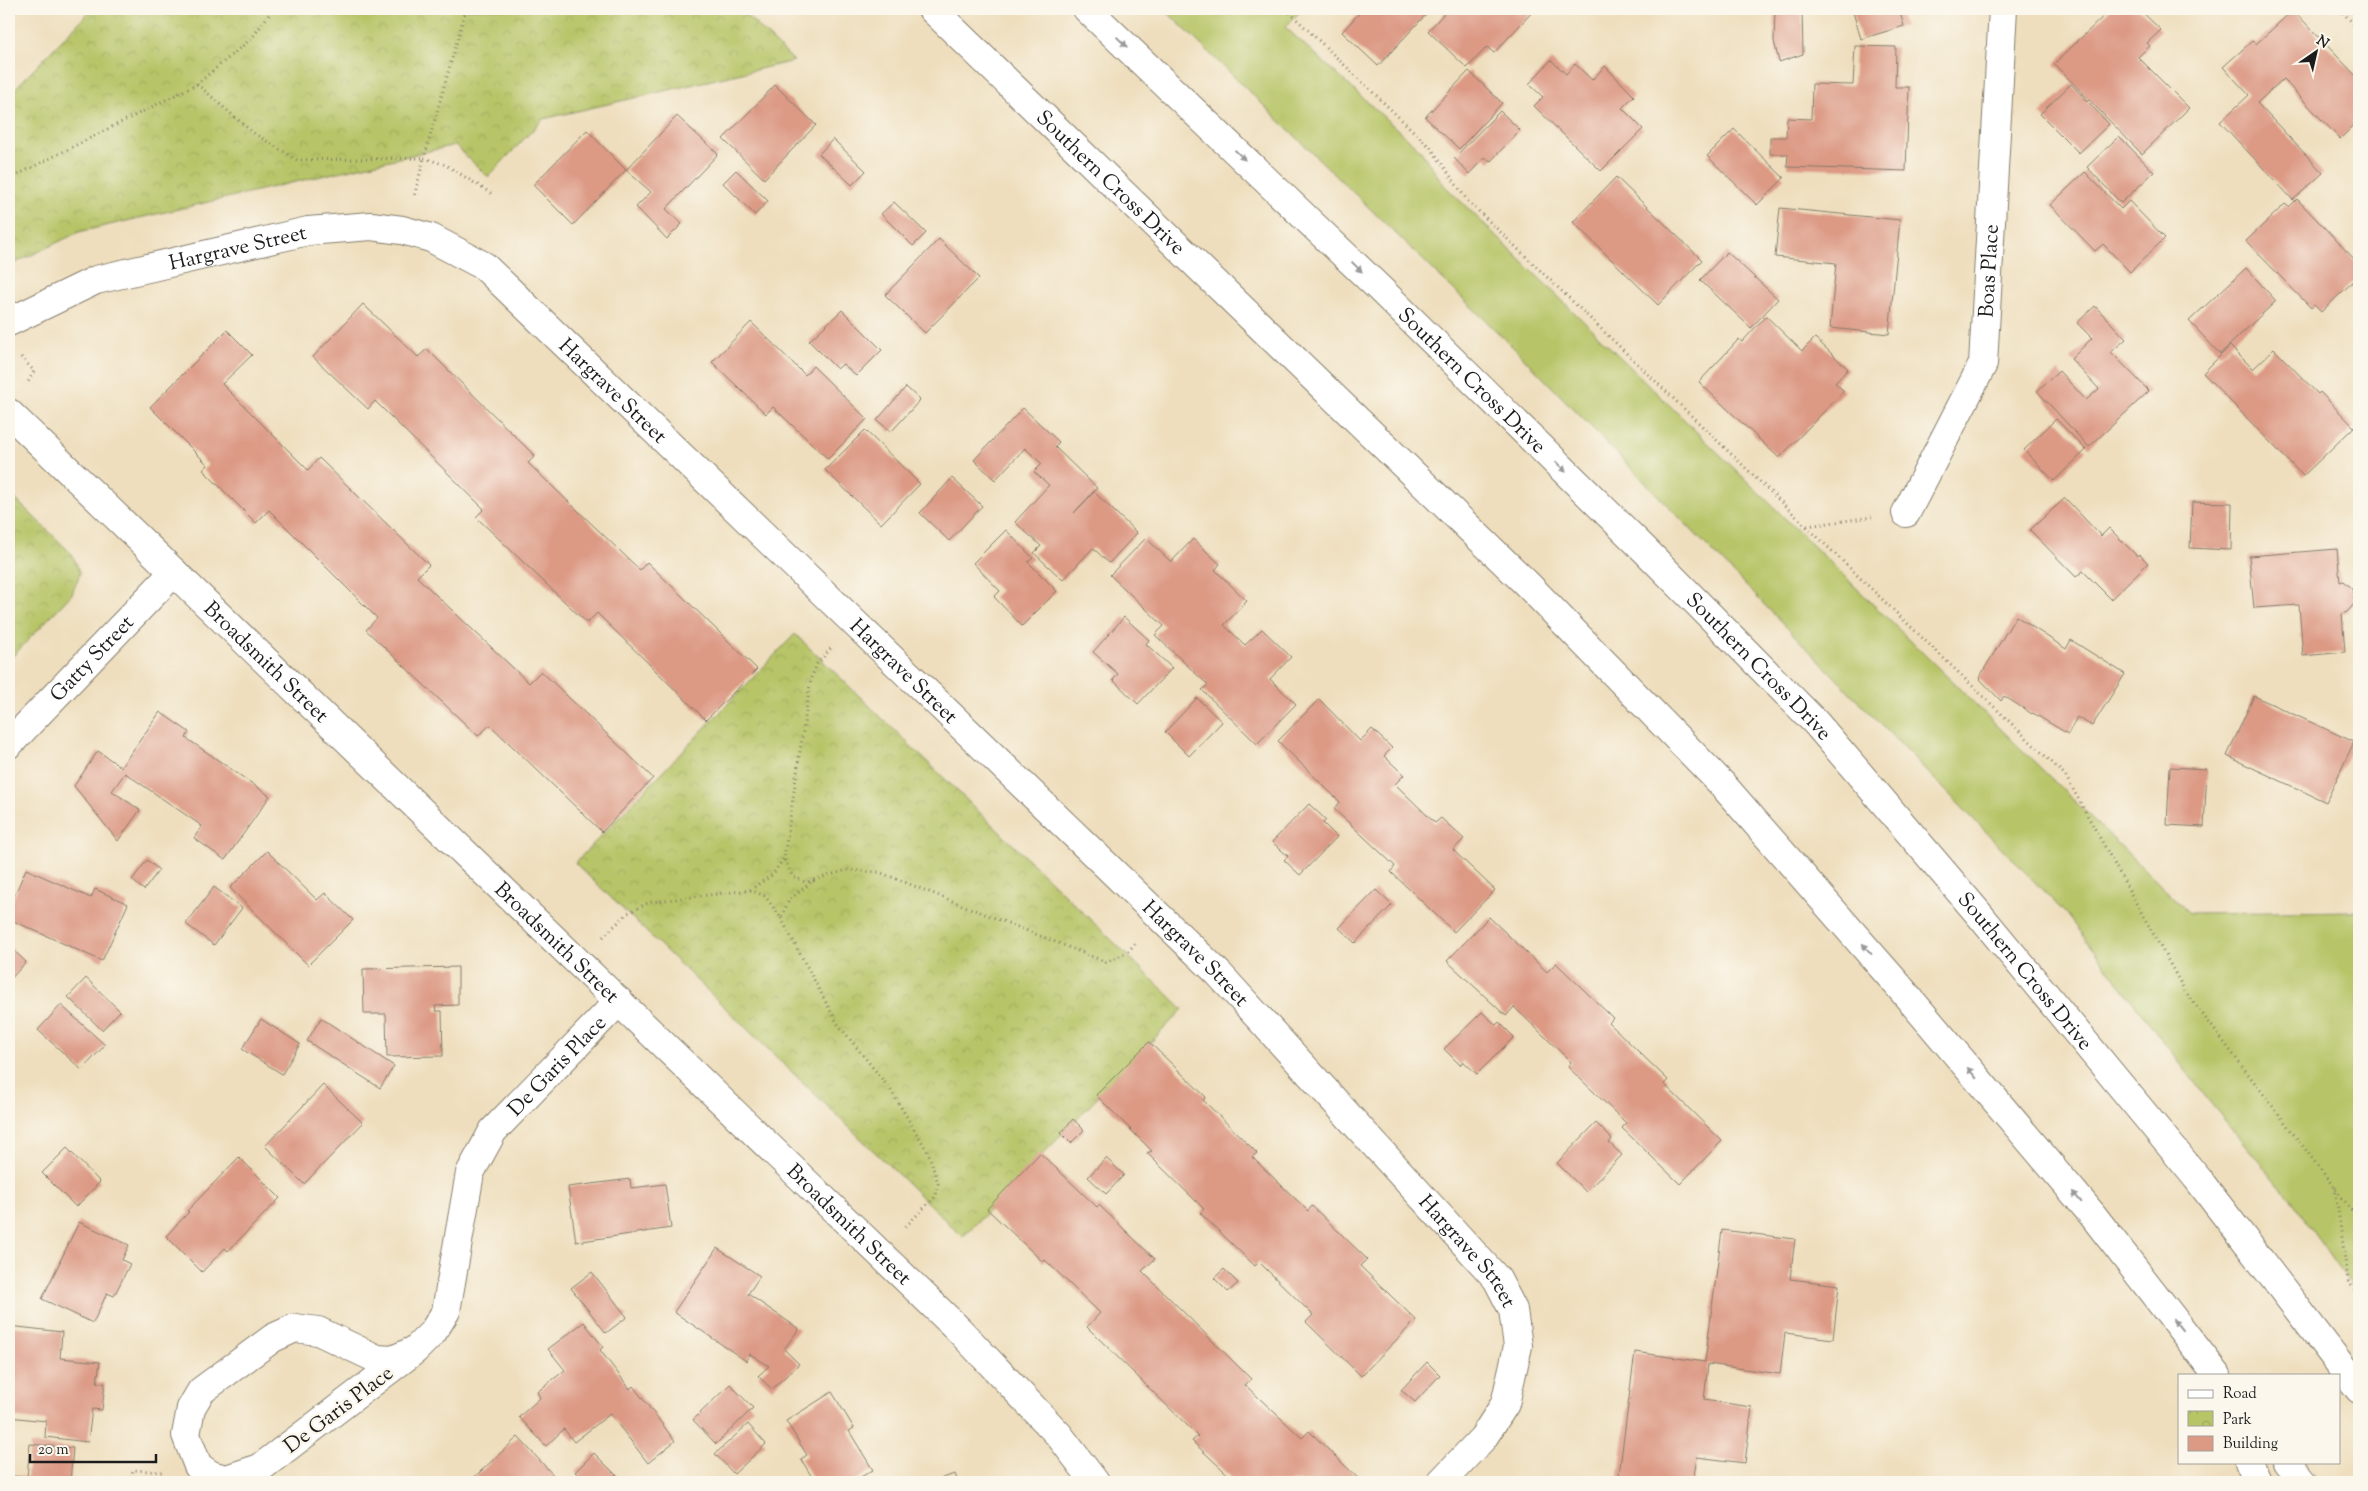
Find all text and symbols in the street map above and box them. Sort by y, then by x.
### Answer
north arrow [2290,28,2340,78]
text: N [2312,31,2332,54]
one-way arrow [1116,36,1128,48]
street label: Southern Cross Drive [1028,104,1191,263]
one-way arrow [1233,149,1245,161]
street label: Hargrave Street [166,219,310,280]
street label: Boas Place [1973,223,2008,319]
one-way arrow [1351,261,1363,273]
street label: Southern Cross Drive [1390,301,1552,461]
street label: Hargrave Street [551,332,673,451]
one-way arrow [1554,461,1566,473]
street label: Southern Cross Drive [1678,586,1838,748]
street label: Broadsmith Street [196,595,334,731]
street label: Gatty Street [44,609,142,710]
street label: Hargrave Street [842,613,964,732]
street label: Broadsmith Street [487,876,625,1011]
street label: Southern Cross Drive [1950,886,2099,1058]
street label: Hargrave Street [1134,894,1255,1014]
one-way arrow [1861,944,1873,956]
street label: De Garis Place [502,1010,614,1124]
one-way arrow [1967,1066,1978,1079]
street label: Broadsmith Street [779,1158,917,1293]
street label: Hargrave Street [1410,1189,1522,1314]
one-way arrow [2072,1191,2083,1204]
one-way arrow [2172,1319,2183,1332]
street label: De Garis Place [278,1359,400,1462]
legend [2178,1374,2340,1464]
text: Road [2223,1384,2257,1405]
text: Park [2223,1410,2252,1431]
scale bar [30,1431,156,1463]
text: Building [2223,1434,2278,1455]
text: 20 m [38,1440,69,1461]

